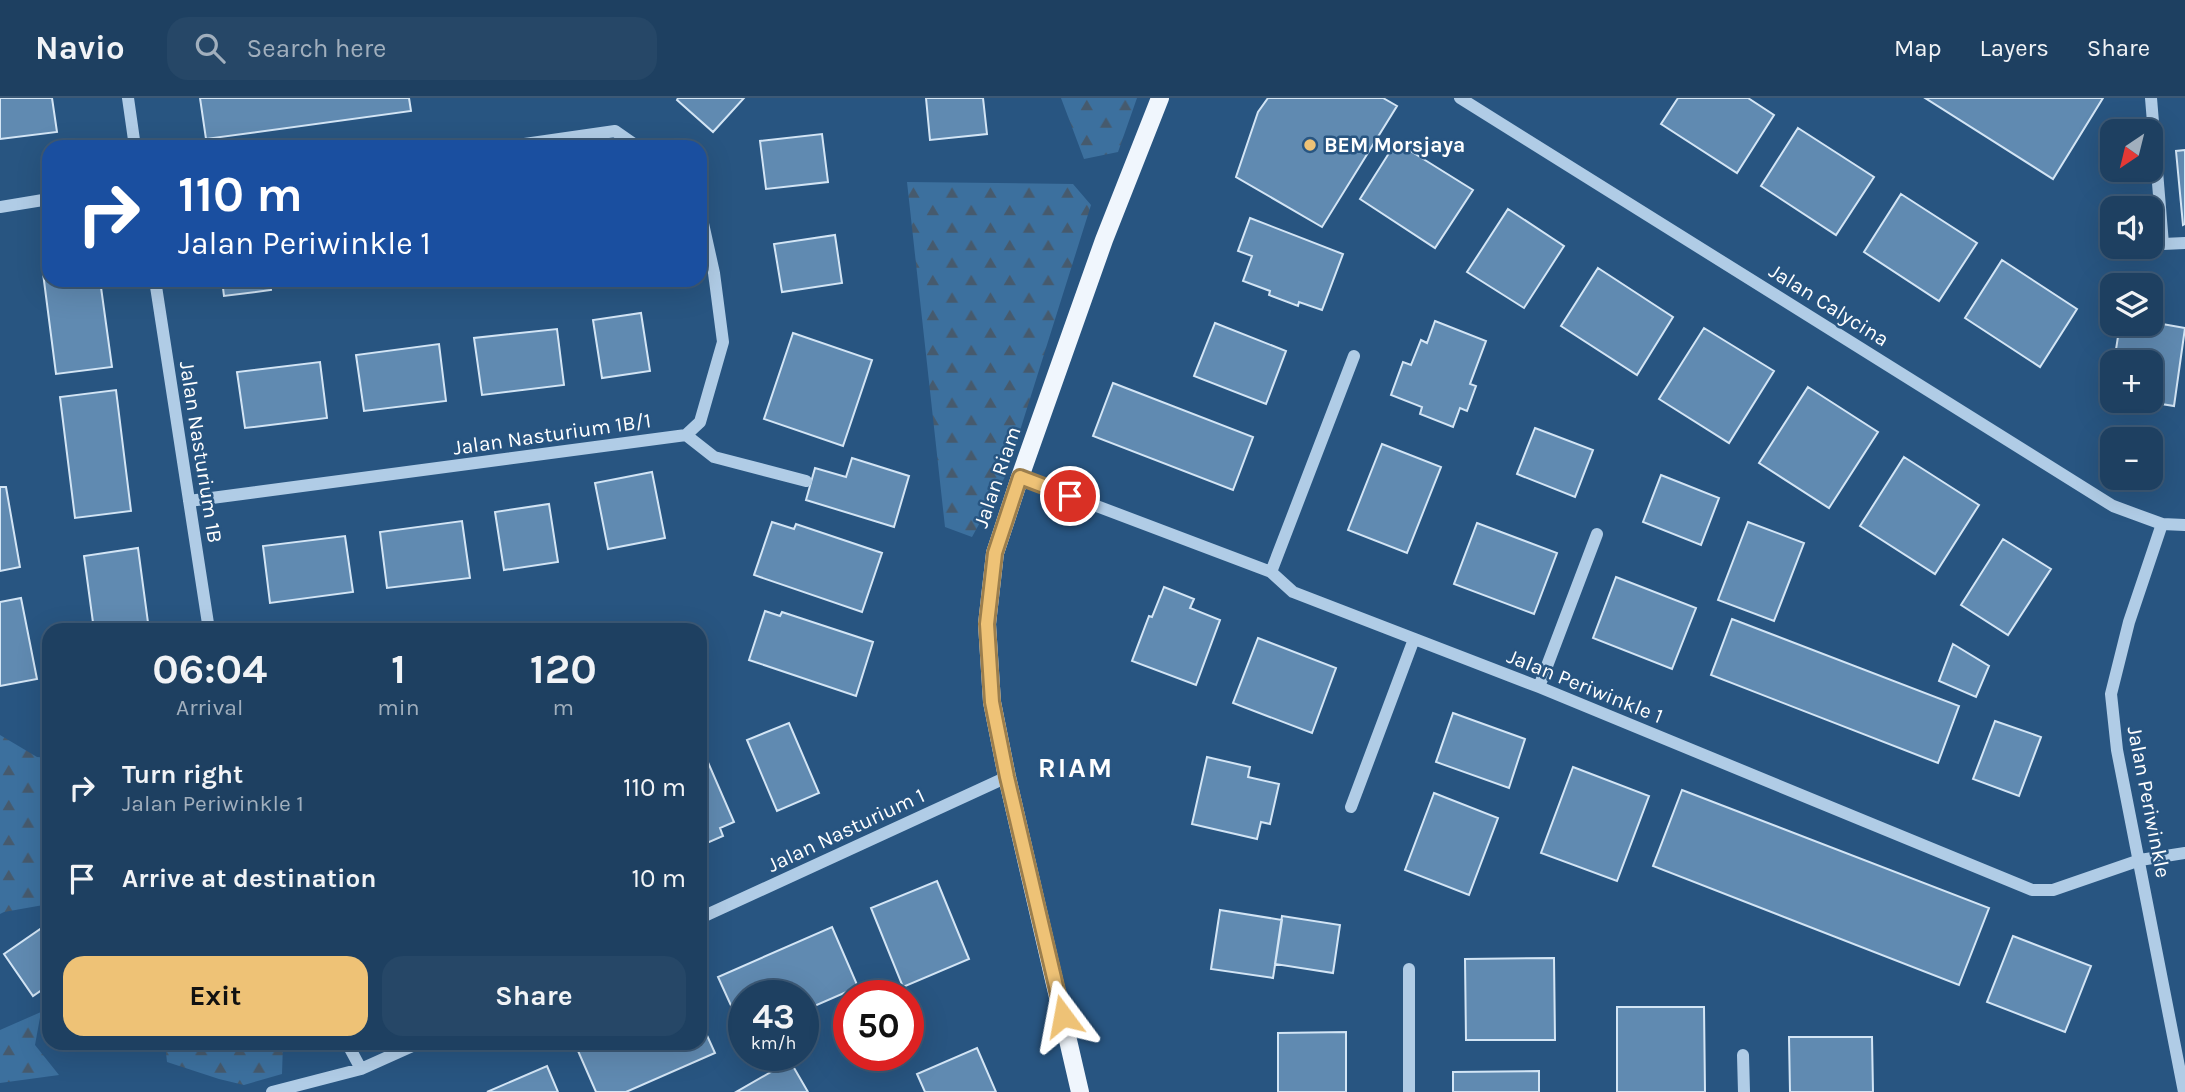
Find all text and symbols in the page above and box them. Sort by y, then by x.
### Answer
search box [167,17,657,80]
text: Navio [35,29,125,67]
icon: search [191,29,229,67]
text: Search here [247,33,386,64]
text: Map [1894,34,1942,62]
text: Layers [1980,34,2049,62]
text: Share [2087,34,2150,62]
north arrow [2100,119,2163,182]
map controls [2100,119,2163,490]
place label: BEM Morsjaya [1324,133,1465,157]
marker: BEM Morsjaya [1302,137,1318,153]
text: 110 m [178,166,303,223]
icon: right [63,168,154,259]
button: sound [2100,196,2163,259]
text: Jalan Periwinkle 1 [178,225,431,262]
street label: Jalan Calycina [1765,259,1893,351]
button: layers [2100,273,2163,336]
button: + [2100,350,2163,413]
street label: Jalan Nasturium 1B [175,359,227,545]
street label: Jalan Nasturium 1B/1 [451,408,653,460]
street label: Jalan Riam [968,423,1026,531]
button: − [2100,427,2163,490]
pin [1040,466,1100,526]
icon: arrive [1051,477,1089,515]
text: 06:04 [152,644,267,694]
text: 1 [391,644,406,694]
text: 120 [530,644,597,694]
street label: Jalan Periwinkle 1 [1504,644,1666,728]
text: Arrival [176,694,243,721]
text: min [377,694,420,721]
text: m [553,694,574,721]
street label: Jalan Periwinkle [2123,724,2175,880]
district label: RIAM [1038,751,1114,784]
text: Turn right [122,759,243,790]
icon: right [63,769,101,807]
text: 110 m [623,772,686,803]
street label: Jalan Nasturium 1 [764,783,928,877]
text: Jalan Periwinkle 1 [122,790,304,817]
icon: arrive [63,860,101,898]
text: Arrive at destination [122,863,376,894]
text: 10 m [631,863,686,894]
button: Exit [63,956,368,1036]
button: Share [382,956,686,1036]
position arrow [1026,979,1100,1053]
speed limit sign: 50 [833,980,924,1071]
text: 43 [752,996,795,1037]
text: km/h [751,1032,796,1054]

